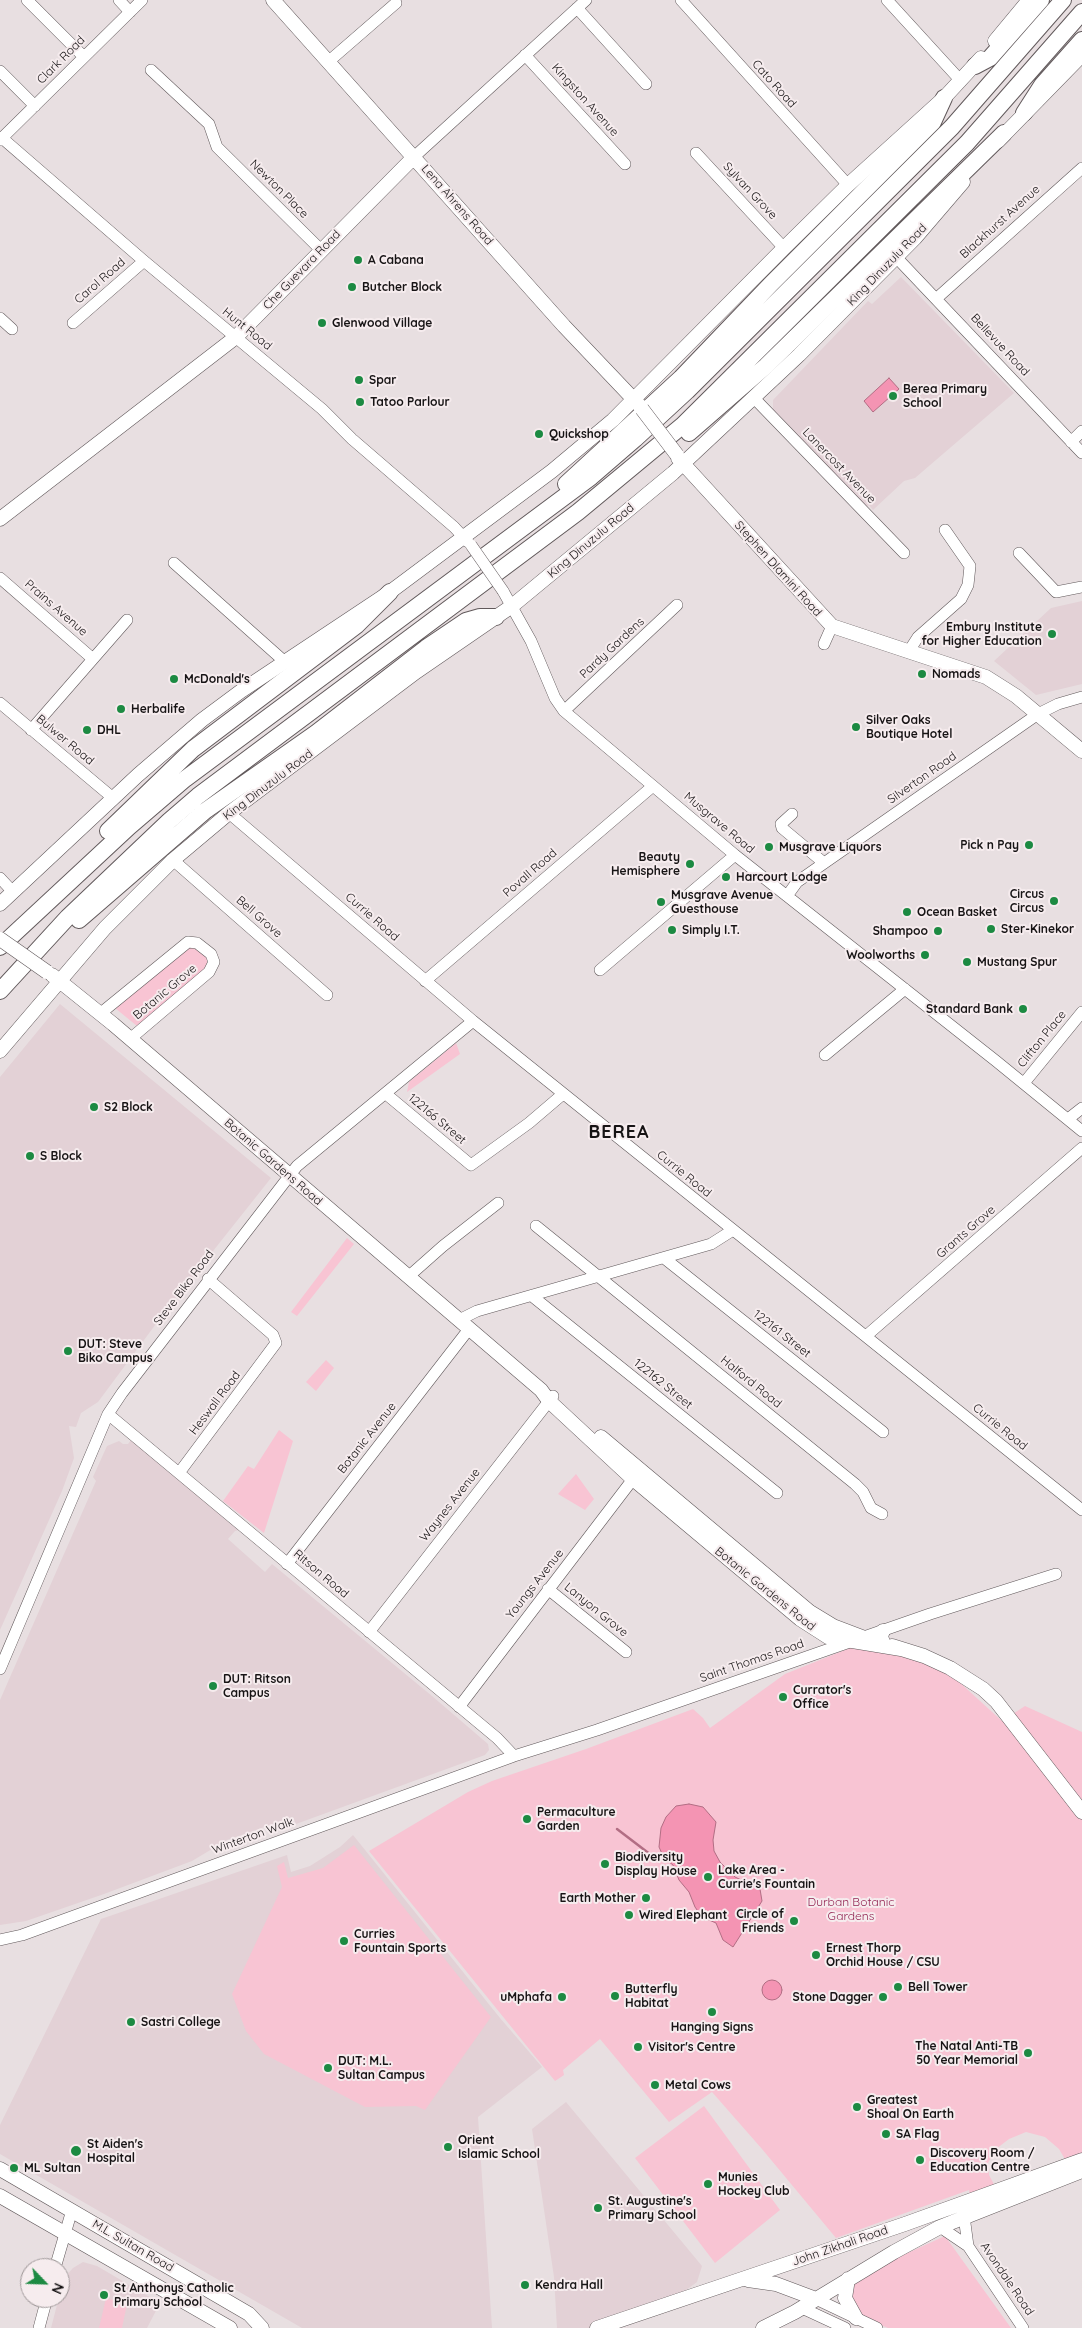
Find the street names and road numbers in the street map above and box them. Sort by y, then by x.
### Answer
street label: Clark Road [34,33,88,87]
street label: Cato Road [749,57,799,111]
street label: Kingston Avenue [548,61,622,139]
street label: Newton Place [247,157,311,221]
street label: Sylvan Grove [720,159,780,223]
street label: Lena Ahrens Road [418,162,496,248]
street label: Blackhurst Avenue [957,182,1043,262]
street label: King Dinuzulu Road [844,221,930,309]
street label: Che Guevara Road [260,227,344,313]
street label: Carol Road [72,255,128,307]
street label: Hunt Road [219,305,275,353]
street label: Bellevue Road [968,311,1032,379]
street label: Lanercost Avenue [799,425,879,507]
street label: King Dinuzulu Road [545,501,637,581]
street label: Stephen Dlamini Road [731,518,825,620]
street label: Prains Avenue [22,577,90,639]
street label: Pardy Gardens [577,614,647,682]
street label: Bulwer Road [33,712,97,768]
street label: King Dinuzulu Road [220,747,316,823]
street label: Silverton Road [885,749,959,807]
street label: Musgrave Road [681,789,757,857]
street label: Povall Road [500,846,560,900]
street label: Currie Road [342,890,402,944]
street label: Bell Grove [233,893,285,941]
street label: Botanic Grove [130,961,200,1023]
street label: Clifton Place [1015,1008,1069,1070]
street label: 122166 Street [405,1091,469,1147]
street label: Botanic Gardens Road [221,1116,325,1208]
street label: Currie Road [654,1148,714,1200]
street label: Grants Grove [934,1203,998,1261]
street label: Steve Biko Road [151,1247,217,1329]
street label: 122161 Street [750,1307,814,1361]
street label: Halford Road [718,1353,784,1411]
street label: 122162 Street [631,1356,695,1412]
street label: Heswall Road [186,1368,244,1438]
street label: Botanic Avenue [335,1400,399,1476]
street label: Currie Road [970,1401,1030,1453]
street label: Waynes Avenue [417,1465,483,1545]
street label: Botanic Gardens Road [712,1544,818,1634]
street label: Youngs Avenue [503,1546,567,1622]
street label: Ritson Road [290,1547,352,1601]
street label: Lanyon Grove [561,1580,631,1640]
street label: Saint Thomas Road [698,1636,806,1686]
street label: Winterton Walk [210,1815,296,1857]
street label: M.L. Sultan Road [90,2217,176,2275]
street label: John Zikhali Road [790,2223,890,2269]
street label: Avondale Road [977,2240,1037,2318]

